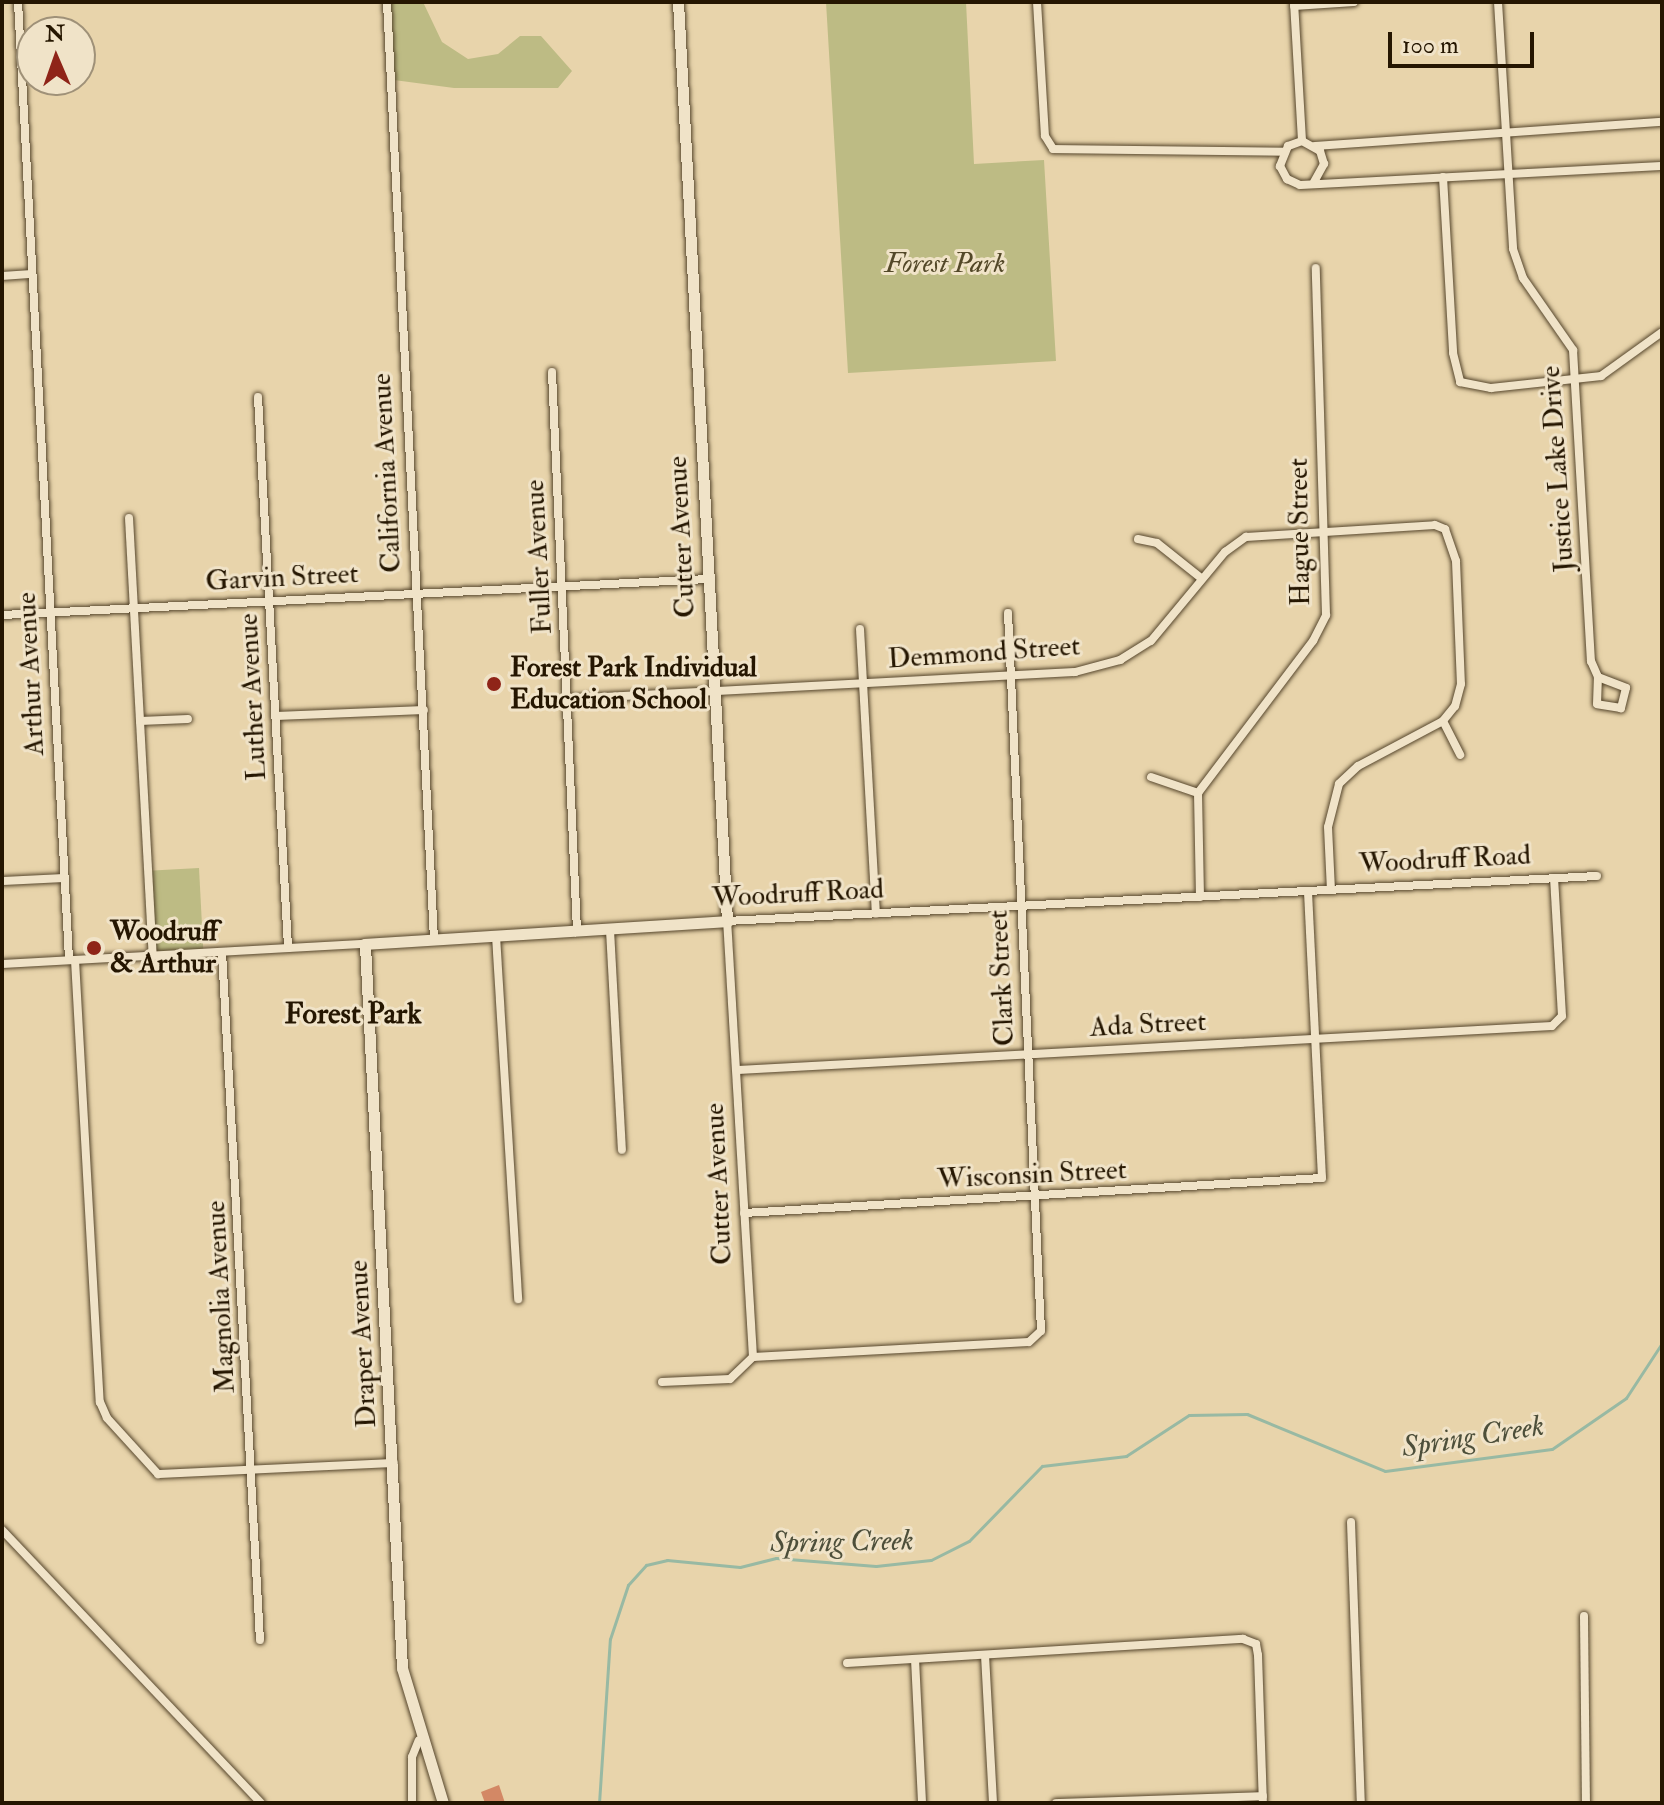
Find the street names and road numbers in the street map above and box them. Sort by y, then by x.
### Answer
street label: Justice Lake Drive [1534,365,1582,573]
street label: California Avenue [365,372,409,574]
street label: Cutter Avenue [661,455,703,619]
street label: Hague Street [1282,458,1318,606]
street label: Fuller Avenue [518,479,560,635]
street label: Garvin Street [205,557,359,599]
street label: Arthur Avenue [10,591,52,757]
street label: Luther Avenue [232,612,274,782]
street label: Demmond Street [887,630,1081,676]
street label: Woodruff Road [1358,839,1532,881]
street label: Woodruff Road [711,873,885,915]
street label: Clark Street [982,909,1022,1047]
street label: Ada Street [1089,1005,1207,1045]
street label: Cutter Avenue [698,1102,740,1266]
street label: Wisconsin Street [936,1153,1128,1197]
street label: Magnolia Avenue [199,1200,243,1394]
street label: Draper Avenue [342,1259,384,1429]

